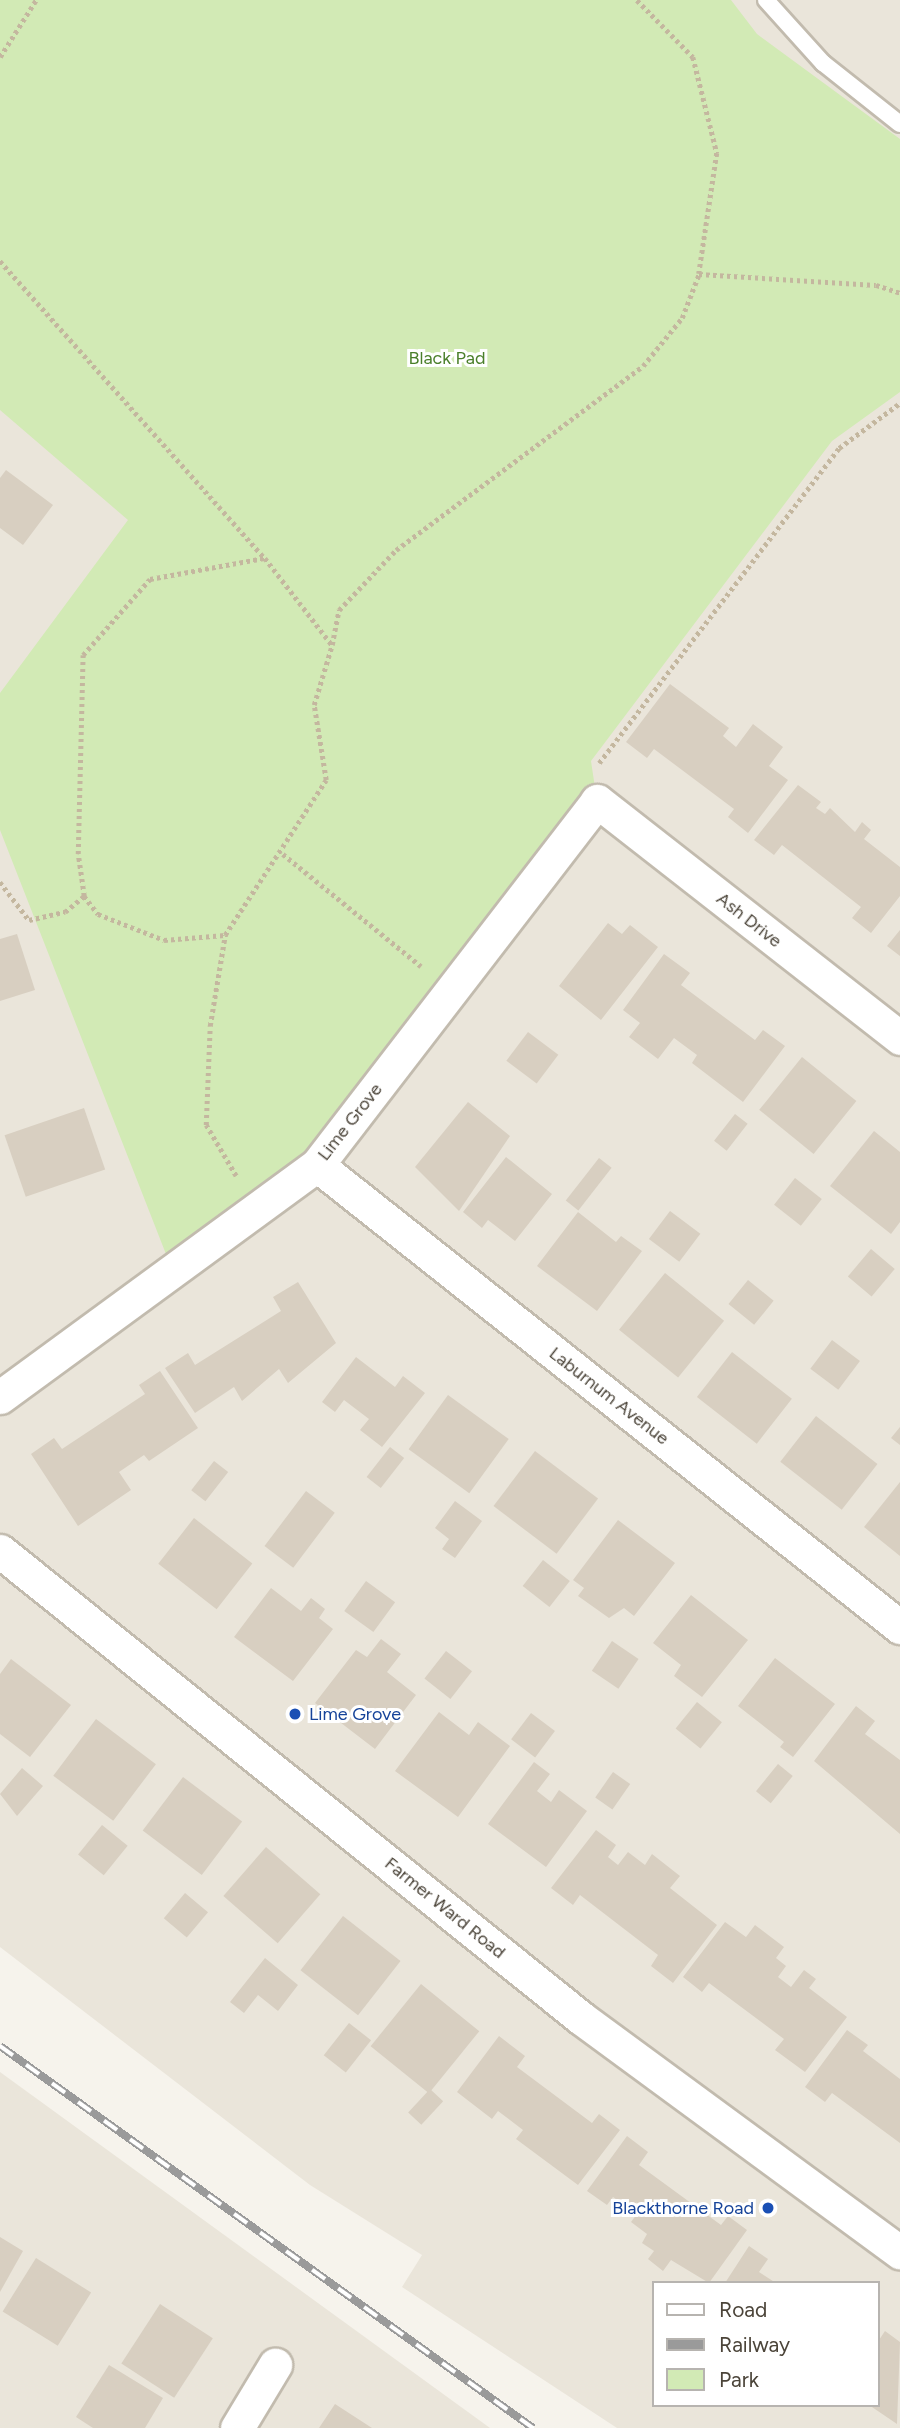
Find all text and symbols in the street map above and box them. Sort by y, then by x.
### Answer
park label: Black Pad [408,347,486,369]
street label: Ash Drive [712,888,786,952]
street label: Lime Grove [313,1079,387,1165]
street label: Laburnum Avenue [545,1343,673,1449]
place label: Lime Grove [309,1703,401,1725]
marker: Lime Grove [287,1706,303,1722]
street label: Farmer Ward Road [380,1853,510,1963]
place label: Blackthorne Road [612,2197,754,2219]
marker: Blackthorne Road [760,2200,776,2216]
legend [652,2281,879,2407]
text: Road [719,2297,767,2322]
text: Railway [719,2332,790,2357]
text: Park [719,2367,759,2392]

